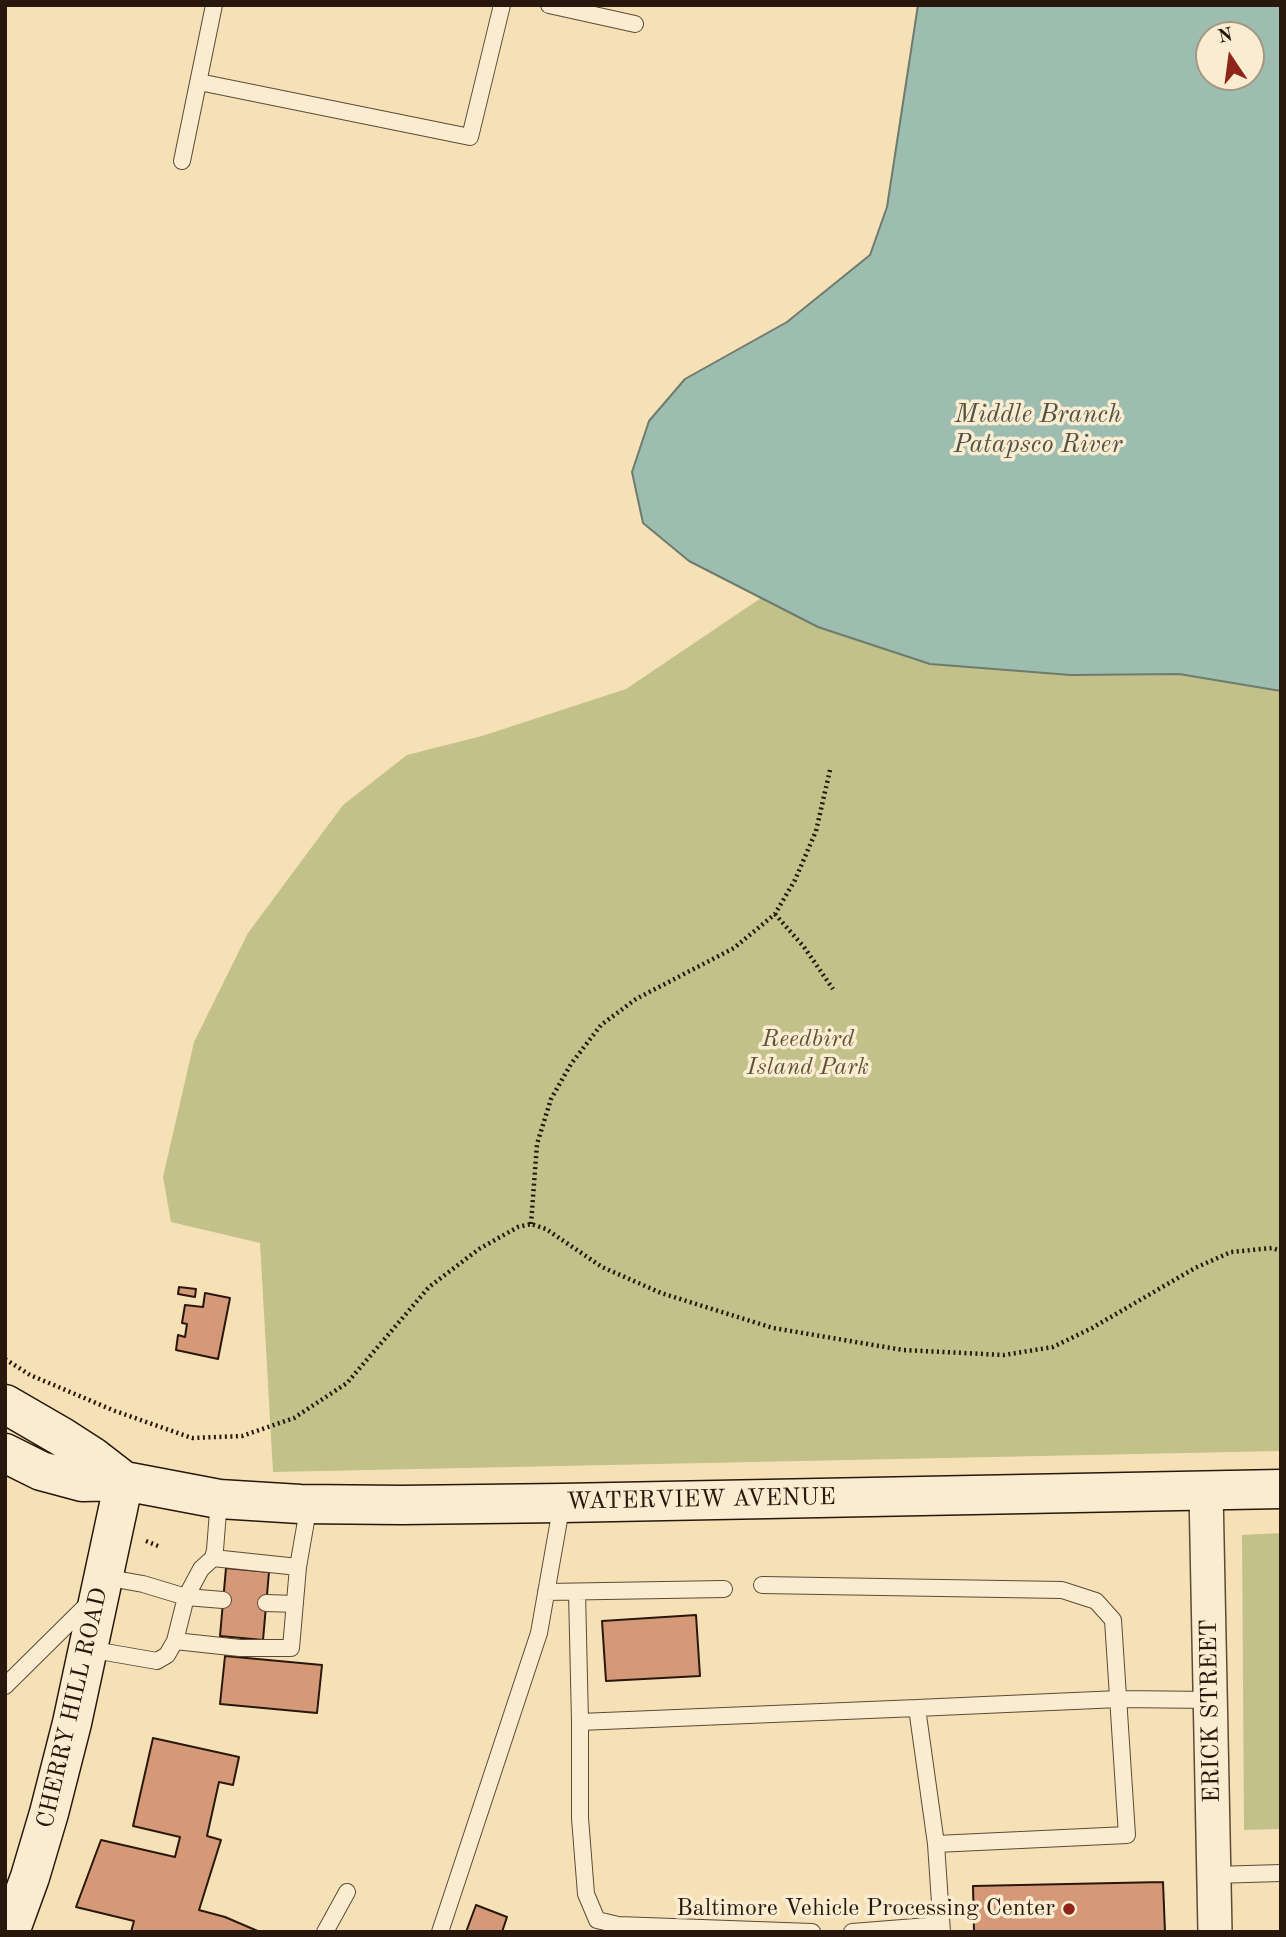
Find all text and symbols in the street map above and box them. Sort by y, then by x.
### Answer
north arrow [1195,21,1265,91]
text: N [1216,26,1235,48]
water label: Middle Branch Patapsco River [954,399,1122,460]
park label: Reedbird Island Park [747,1026,869,1082]
street label: WATERVIEW AVENUE [566,1483,836,1517]
street label: CHERRY HILL ROAD [31,1585,115,1831]
street label: ERICK STREET [1195,1619,1227,1803]
place label: Baltimore Vehicle Processing Center [676,1895,1055,1923]
marker: Baltimore Vehicle Processing Center [1061,1901,1077,1917]

